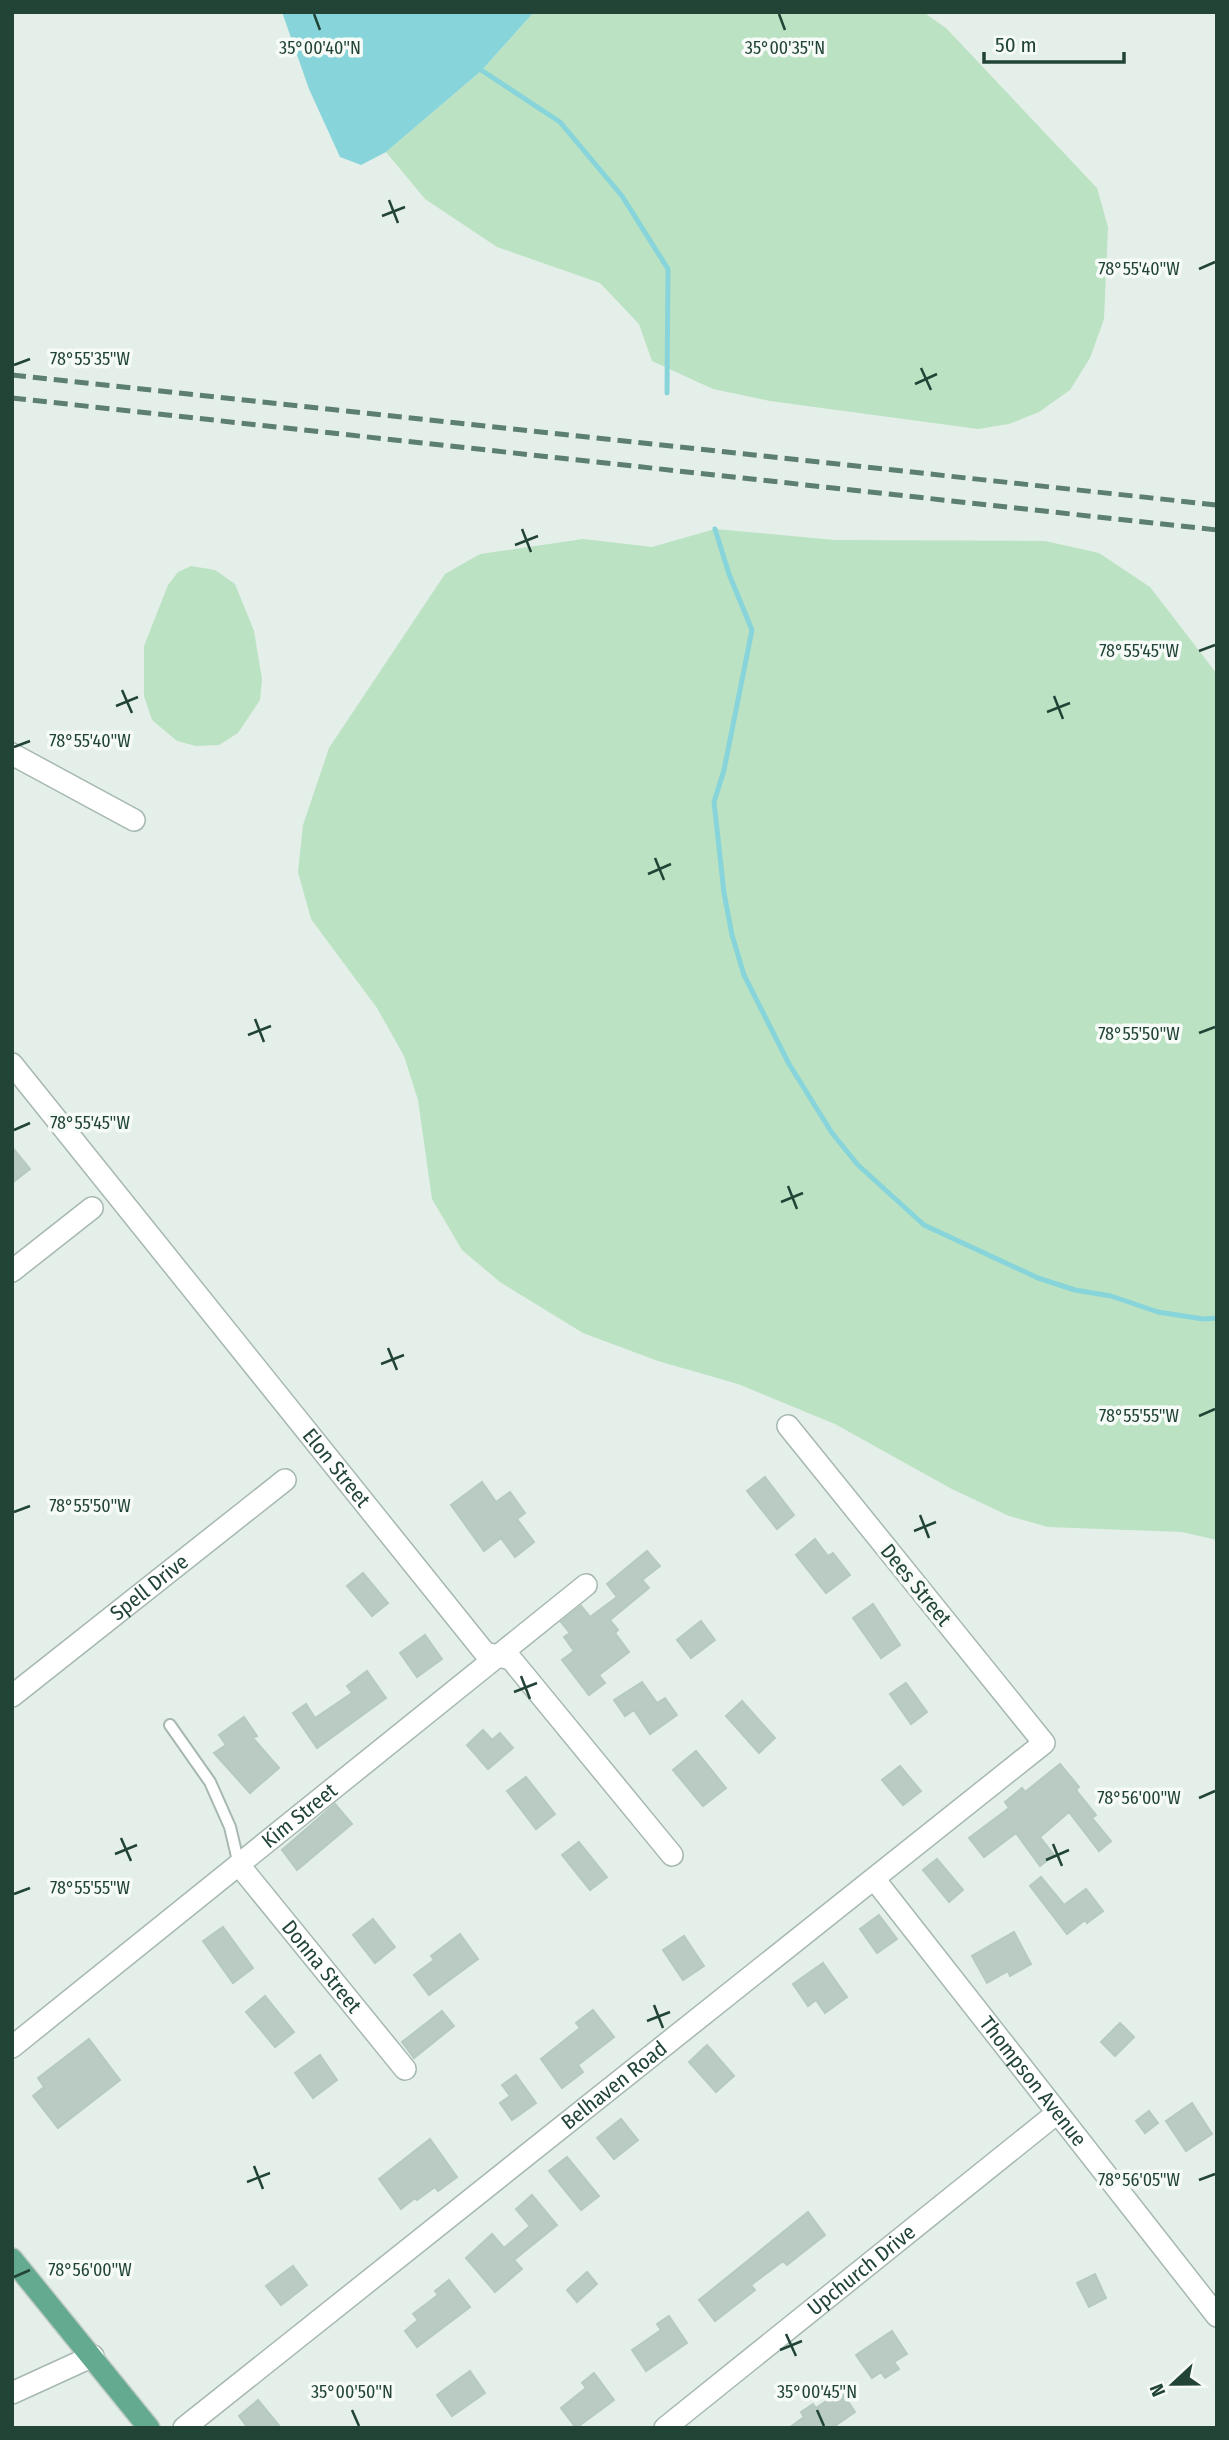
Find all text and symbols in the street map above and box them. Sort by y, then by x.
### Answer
scale bar [984,21,1124,65]
text: 50 m [995,32,1037,58]
text: 35°00'40"N [279,37,361,59]
text: 35°00'35"N [745,37,825,59]
text: 78°55'40"W [1098,258,1180,280]
text: 78°55'35"W [50,348,131,370]
text: 78°55'45"W [1099,640,1179,662]
text: 78°55'40"W [49,730,131,752]
text: 78°55'50"W [1098,1023,1180,1045]
text: 78°55'45"W [50,1112,130,1134]
text: 78°55'55"W [1099,1405,1180,1427]
street label: Elon Street [297,1423,376,1513]
text: 78°55'50"W [49,1495,131,1517]
street label: Dees Street [875,1539,957,1632]
street label: Spell Drive [105,1549,194,1626]
street label: Kim Street [257,1777,342,1854]
text: 78°56'00"W [1097,1787,1181,1809]
text: 78°55'55"W [50,1877,131,1899]
street label: Donna Street [276,1915,367,2018]
street label: Thompson Avenue [974,2011,1092,2152]
street label: Belhaven Road [556,2035,672,2135]
text: 78°56'05"W [1098,2169,1181,2191]
street label: Upchurch Drive [802,2219,921,2321]
text: 78°56'00"W [48,2259,132,2281]
north arrow [1138,2349,1208,2419]
text: 35°00'50"N [311,2381,393,2403]
text: 35°00'45"N [777,2381,857,2403]
text: N [1145,2381,1170,2400]

